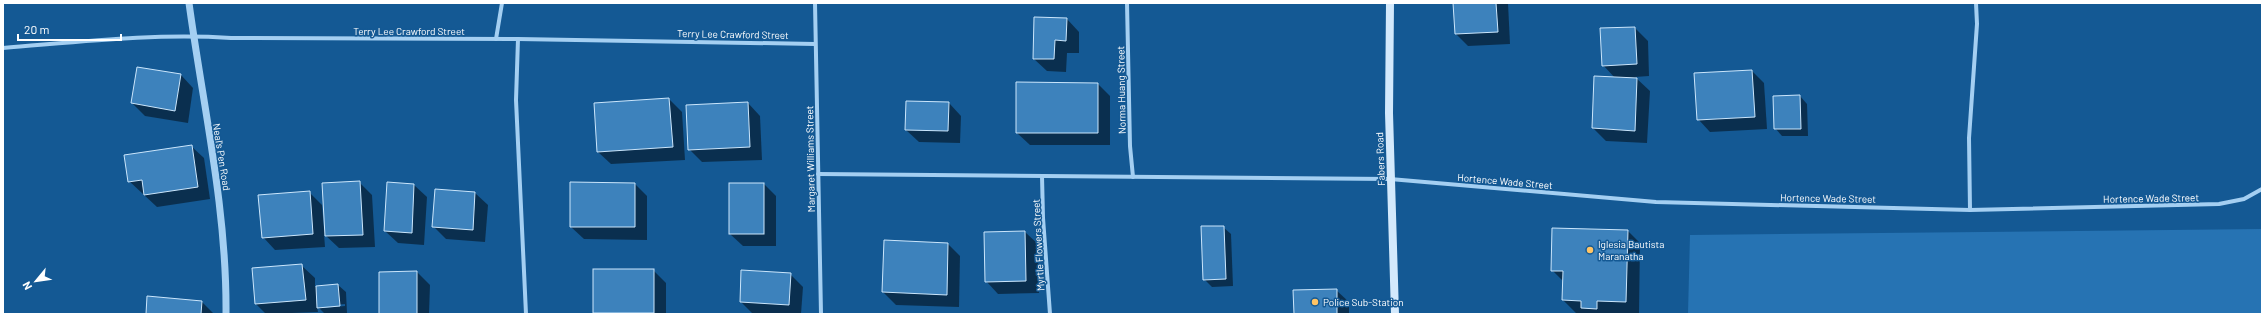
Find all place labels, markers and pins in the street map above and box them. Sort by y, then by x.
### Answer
place label: Iglesia Bautista Maranatha [1598,238,1664,262]
marker: Iglesia Bautista Maranatha [1585,245,1595,255]
place label: Police Sub-Station [1323,296,1404,308]
marker: Police Sub-Station [1310,297,1320,307]

